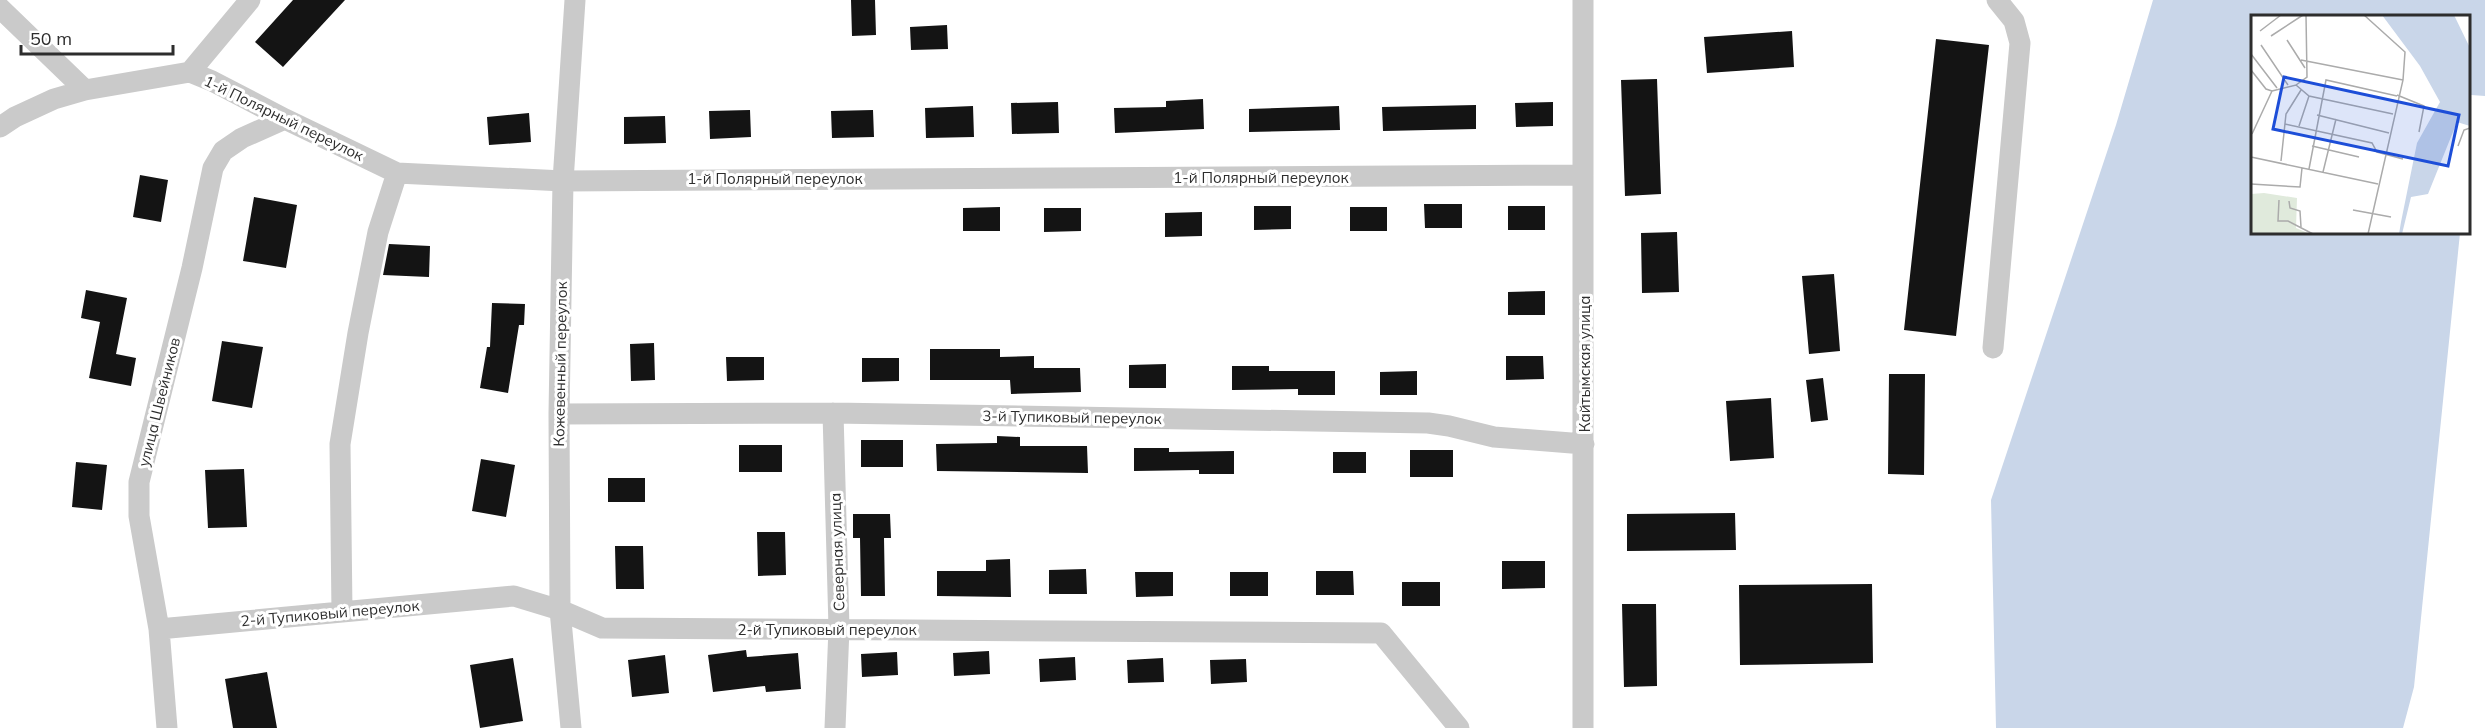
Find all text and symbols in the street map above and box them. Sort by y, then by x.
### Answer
inset map [2251,15,2470,234]
scale bar [21,18,172,56]
text: 50 m [30,27,72,50]
street label: 1-й Полярный переулок [201,71,368,165]
street label: 1-й Полярный переулок [1173,168,1350,187]
street label: 1-й Полярный переулок [687,169,864,188]
street label: Кожевенный переулок [549,280,571,447]
street label: Кайтымская улица [1575,296,1594,432]
street label: улица Швейников [134,335,184,469]
street label: 3-й Тупиковый переулок [982,406,1163,428]
street label: Северная улица [825,493,849,611]
street label: 2-й Тупиковый переулок [240,596,421,630]
street label: 2-й Тупиковый переулок [737,620,918,639]

